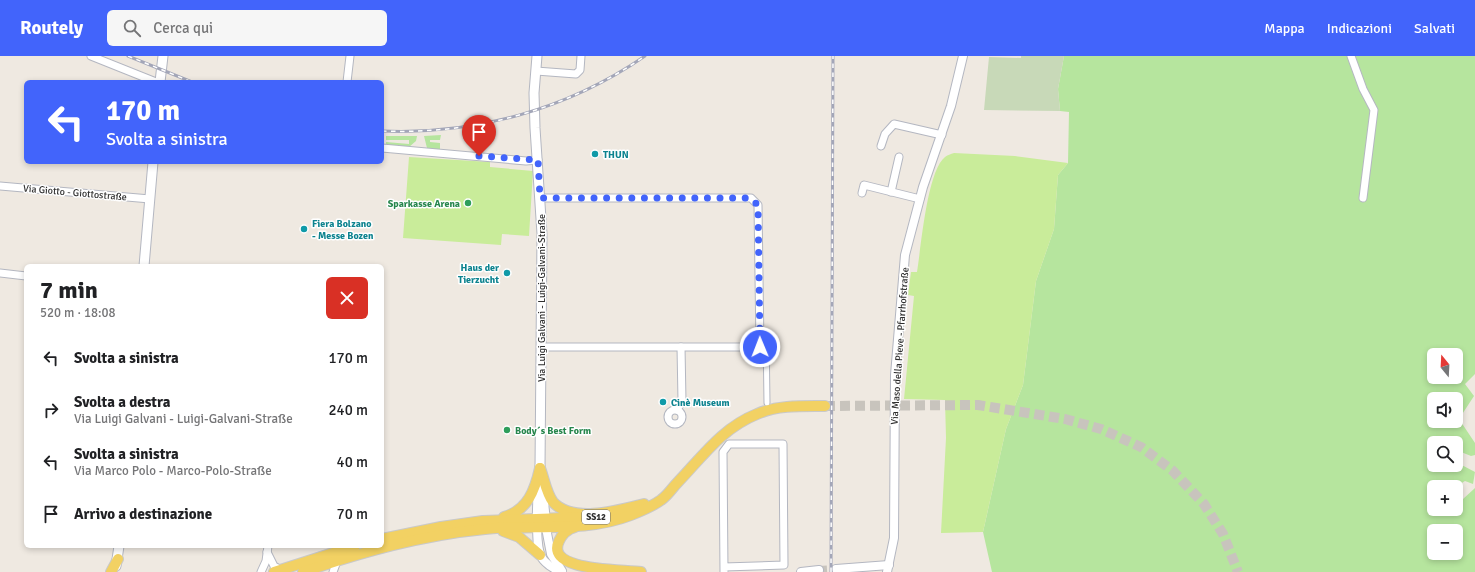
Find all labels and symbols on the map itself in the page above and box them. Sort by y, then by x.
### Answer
pin [462,115,496,156]
marker: THUN [590,149,600,159]
place label: THUN [603,149,629,161]
street label: Via Giotto - Giottostraße [23,182,127,204]
place label: Sparkasse Arena [388,198,460,210]
marker: Sparkasse Arena [463,198,473,208]
street label: Via Luigi Galvani - Luigi-Galvani-Straße [536,214,548,382]
place label: Fiera Bolzano - Messe Bozen [312,218,374,242]
marker: Fiera Bolzano - Messe Bozen [299,224,309,234]
place label: Haus der Tierzucht [458,262,499,286]
street label: Via Maso della Pieve - Pfarrhofstraße [889,267,911,425]
marker: Haus der Tierzucht [502,268,512,278]
position arrow [739,326,781,368]
north arrow [1427,348,1463,384]
marker: Cinè Museum [658,397,668,407]
place label: Cinè Museum [671,397,730,409]
marker: Body´s Best Form [502,425,512,435]
place label: Body´s Best Form [515,425,591,437]
road number: SS12 [582,510,610,524]

